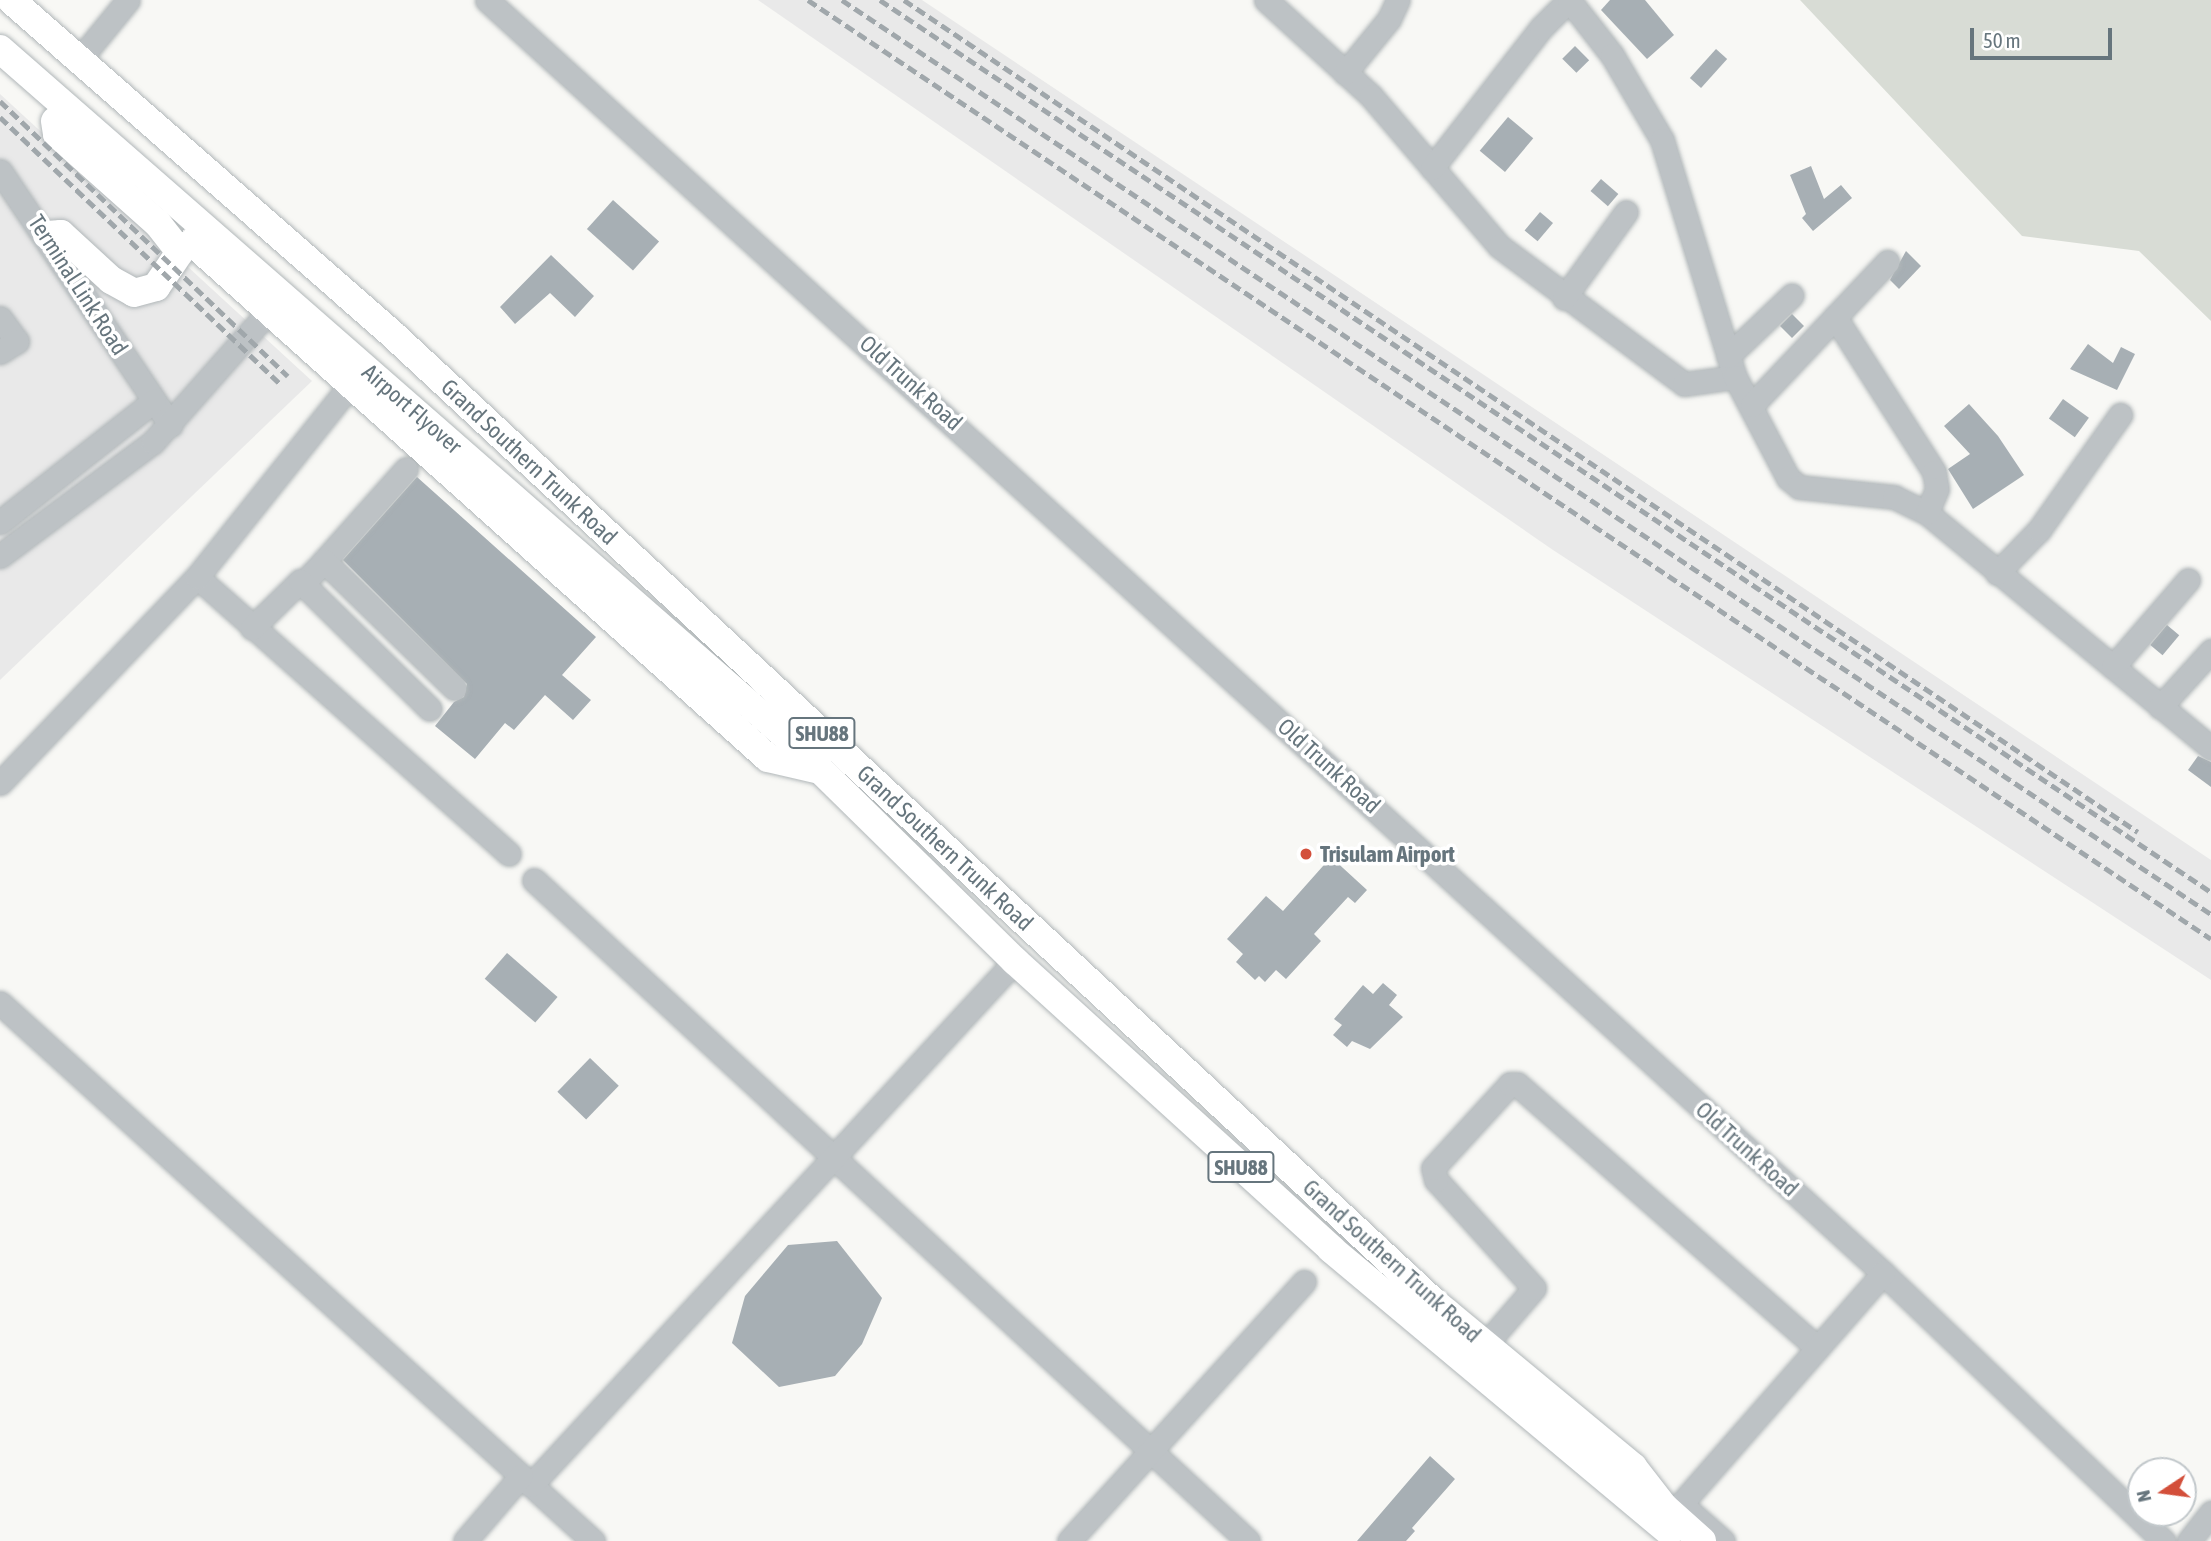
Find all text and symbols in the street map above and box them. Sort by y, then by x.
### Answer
scale bar [1973,14,2115,58]
text: 50 m [1983,28,2021,52]
street label: Terminal Link Road [22,210,134,360]
street label: Old Trunk Road [854,330,968,436]
street label: Airport Flyover [357,358,467,460]
street label: Grand Southern Trunk Road [435,373,623,551]
street label: Old Trunk Road [1272,713,1386,819]
road number: SHU88 [787,716,857,750]
street label: Grand Southern Trunk Road [851,759,1039,937]
place label: Trisulam Airport [1320,840,1455,868]
marker: Trisulam Airport [1298,846,1314,862]
street label: Old Trunk Road [1690,1096,1804,1202]
road number: SHU88 [1206,1150,1276,1184]
street label: Grand Southern Trunk Road [1297,1174,1487,1348]
north arrow [2127,1457,2197,1527]
text: N [2132,1488,2155,1504]

